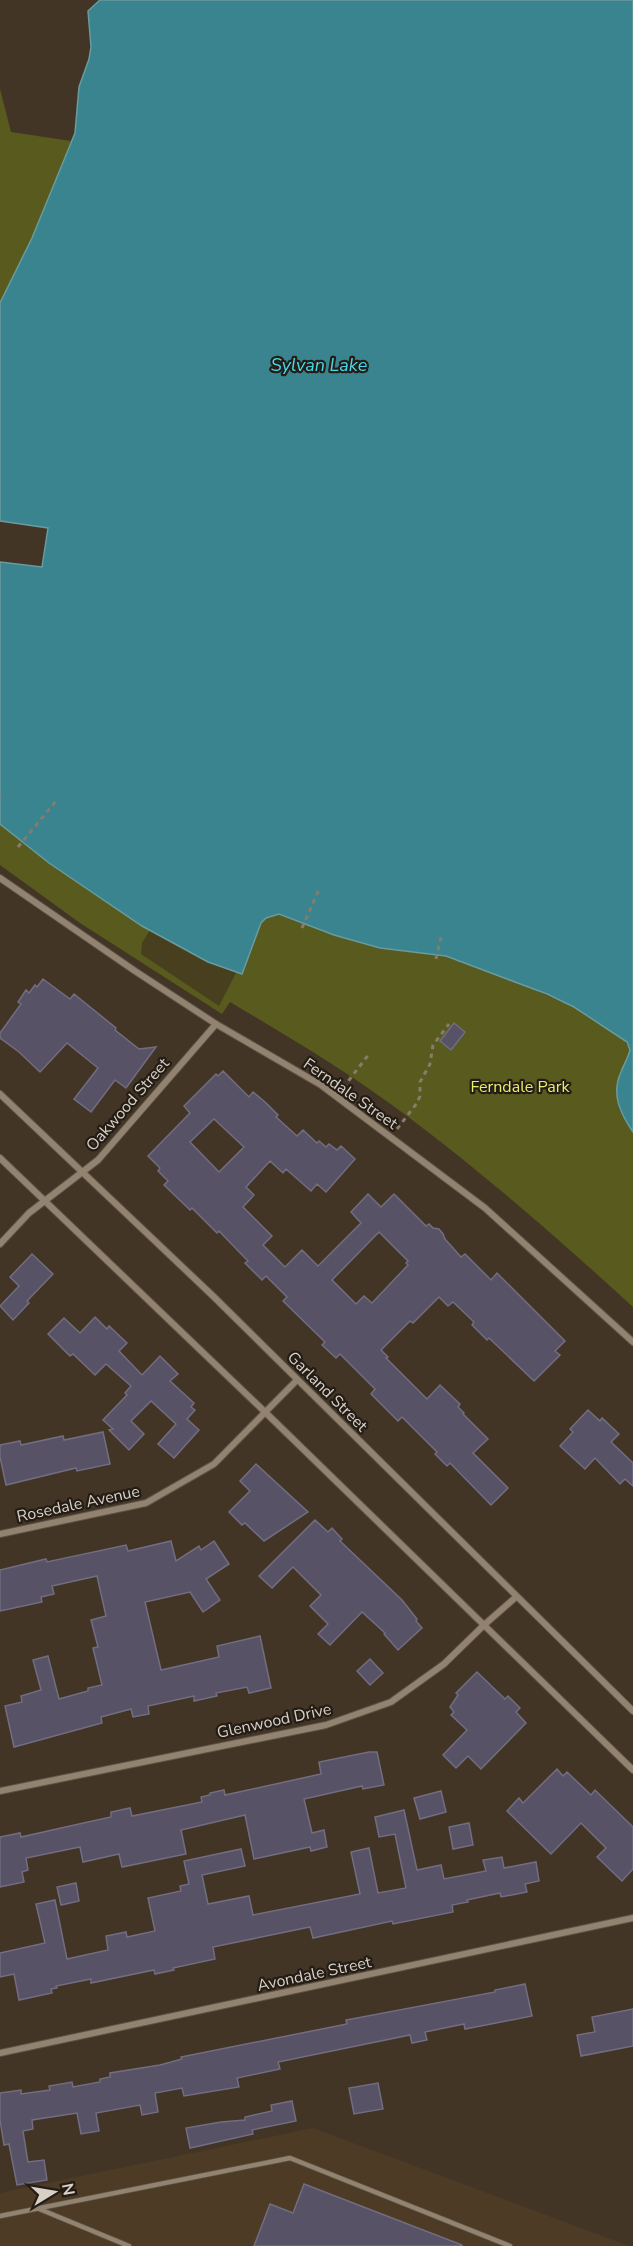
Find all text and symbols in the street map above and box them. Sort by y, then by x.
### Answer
water label: Sylvan Lake [271,353,368,377]
street label: Oakwood Street [81,1053,175,1156]
street label: Ferndale Street [299,1053,402,1135]
park label: Ferndale Park [471,1076,570,1098]
street label: Garland Street [282,1347,373,1437]
street label: Rosedale Avenue [15,1480,142,1528]
street label: Glenwood Drive [215,1698,333,1744]
street label: Avondale Street [255,1951,374,1997]
north arrow [24,2162,84,2222]
text: N [56,2181,80,2197]

